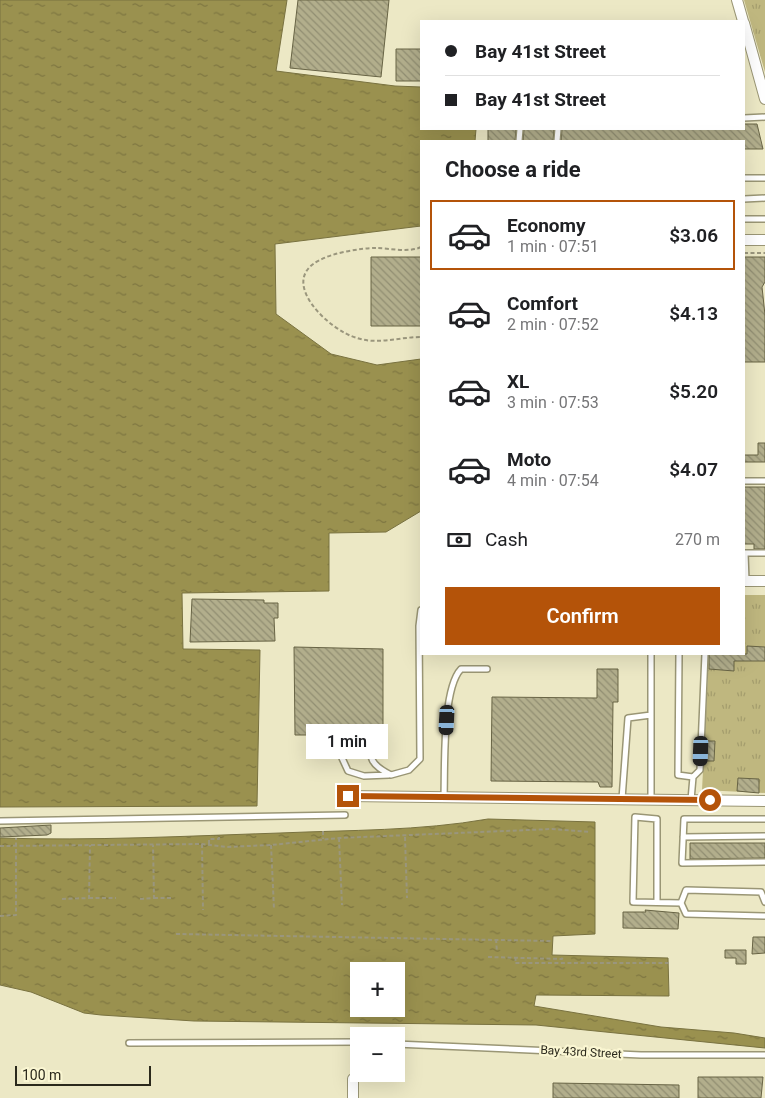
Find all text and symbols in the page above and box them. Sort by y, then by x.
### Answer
text: Bay 41st Street [475,40,606,63]
text: Bay 41st Street [475,88,606,111]
text: Choose a ride [445,157,581,182]
icon: car [447,213,492,258]
text: Economy [507,214,586,237]
text: $3.06 [669,224,718,247]
text: 1 min · 07:51 [507,237,599,256]
icon: car [447,291,492,336]
text: Comfort [507,292,578,315]
text: $4.13 [669,302,718,325]
text: 2 min · 07:52 [507,315,599,334]
icon: car [447,369,492,414]
text: XL [507,370,529,393]
text: $5.20 [669,380,718,403]
text: 3 min · 07:53 [507,393,599,412]
icon: car [447,447,492,492]
text: Moto [507,448,551,471]
text: $4.07 [669,458,718,481]
text: 4 min · 07:54 [507,471,599,490]
icon: cash [445,526,473,554]
text: Cash [485,528,528,551]
text: 270 m [675,530,720,549]
button: Confirm [445,587,720,645]
car [438,705,455,735]
callout: 1 min [307,724,389,758]
text: 1 min [327,732,367,751]
car [692,736,709,766]
route end [337,785,359,807]
route start [699,789,721,811]
map controls [350,962,405,1082]
button: + [350,962,405,1017]
button: − [350,1027,405,1082]
street label: Bay 43rd Street [540,1043,622,1061]
scale bar [15,1063,151,1086]
text: 100 m [22,1067,61,1083]

